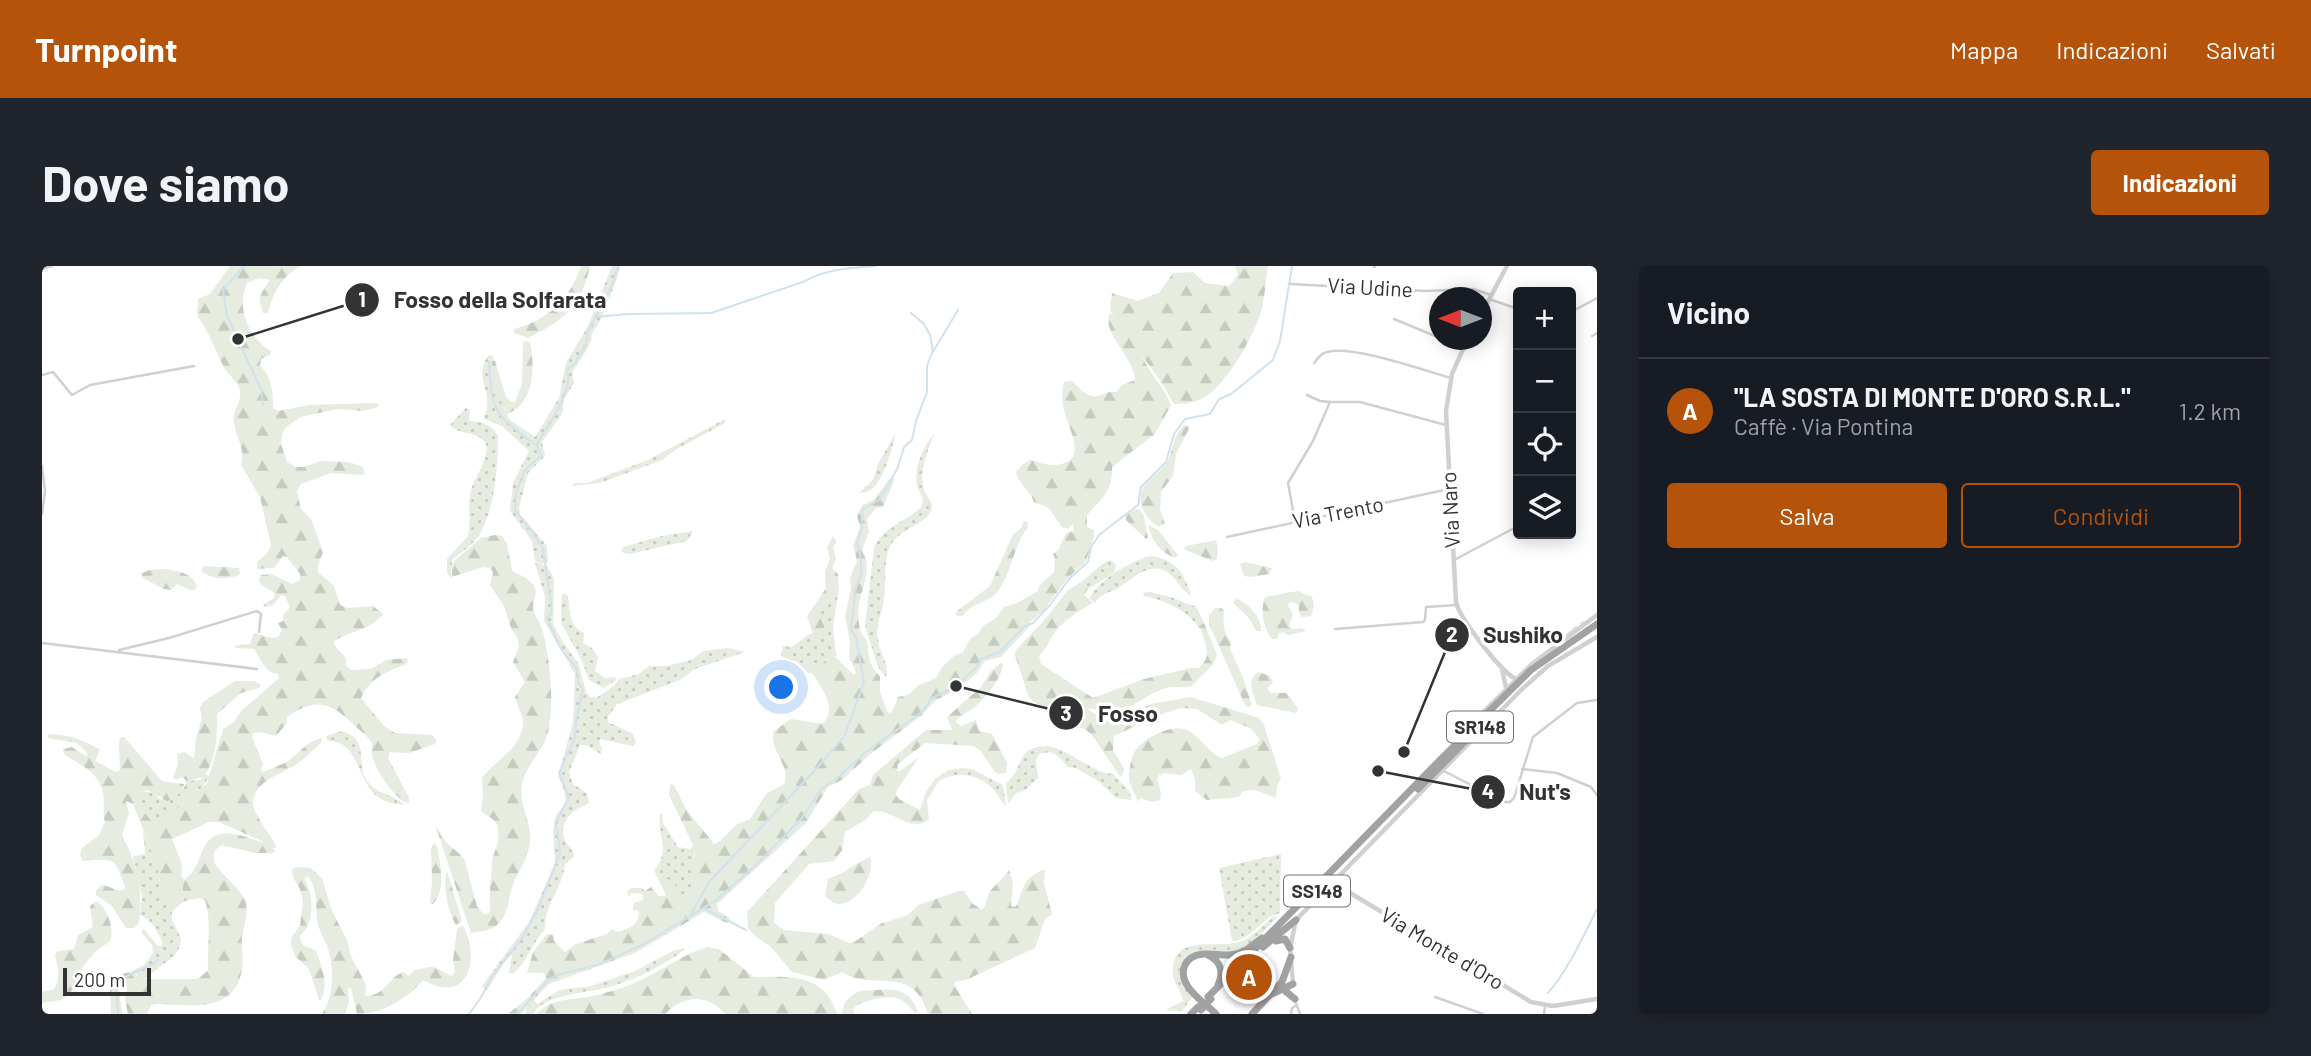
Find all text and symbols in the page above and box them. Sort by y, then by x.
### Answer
text: Turnpoint [35,29,177,69]
text: Mappa [1950,35,2018,64]
text: Indicazioni [2056,35,2168,64]
text: Salvati [2206,35,2276,64]
button: Indicazioni [2091,150,2269,215]
text: Dove siamo [42,153,290,212]
street label: Via Udine [1327,272,1413,301]
callout: Fosso della Solfarata [345,278,620,322]
text: Fosso della Solfarata [394,285,606,313]
text: 1 [358,286,366,311]
north arrow [1429,287,1492,350]
map controls [1513,287,1576,539]
button: + [1513,287,1576,350]
text: Vicino [1667,294,1750,330]
button: − [1513,350,1576,413]
text: "LA SOSTA DI MONTE D'ORO S.R.L." [1734,381,2131,412]
text: A [1682,397,1698,425]
text: 1.2 km [2179,397,2241,425]
text: Caffè · Via Pontina [1734,412,1913,440]
button: locate [1513,413,1576,476]
street label: Via Naro [1435,471,1464,549]
button: layers [1513,476,1576,539]
button: Salva [1667,483,1947,548]
button: Condividi [1961,483,2241,548]
street label: Via Trento [1290,490,1385,533]
callout: Sushiko [1434,613,1577,657]
text: Sushiko [1483,620,1563,648]
text: 2 [1446,621,1458,646]
your location [764,670,798,704]
callout: Fosso [1049,691,1172,735]
text: Fosso [1098,699,1158,727]
text: 3 [1060,700,1072,725]
road number: SR148 [1447,712,1513,742]
callout: Nut's [1470,770,1585,814]
text: Nut's [1519,777,1571,805]
text: 4 [1482,778,1494,803]
road number: SS148 [1284,876,1350,906]
street label: Via Monte d'Oro [1377,901,1509,994]
pin: A [1226,951,1272,1003]
scale bar [63,965,150,997]
text: 200 m [74,968,125,991]

